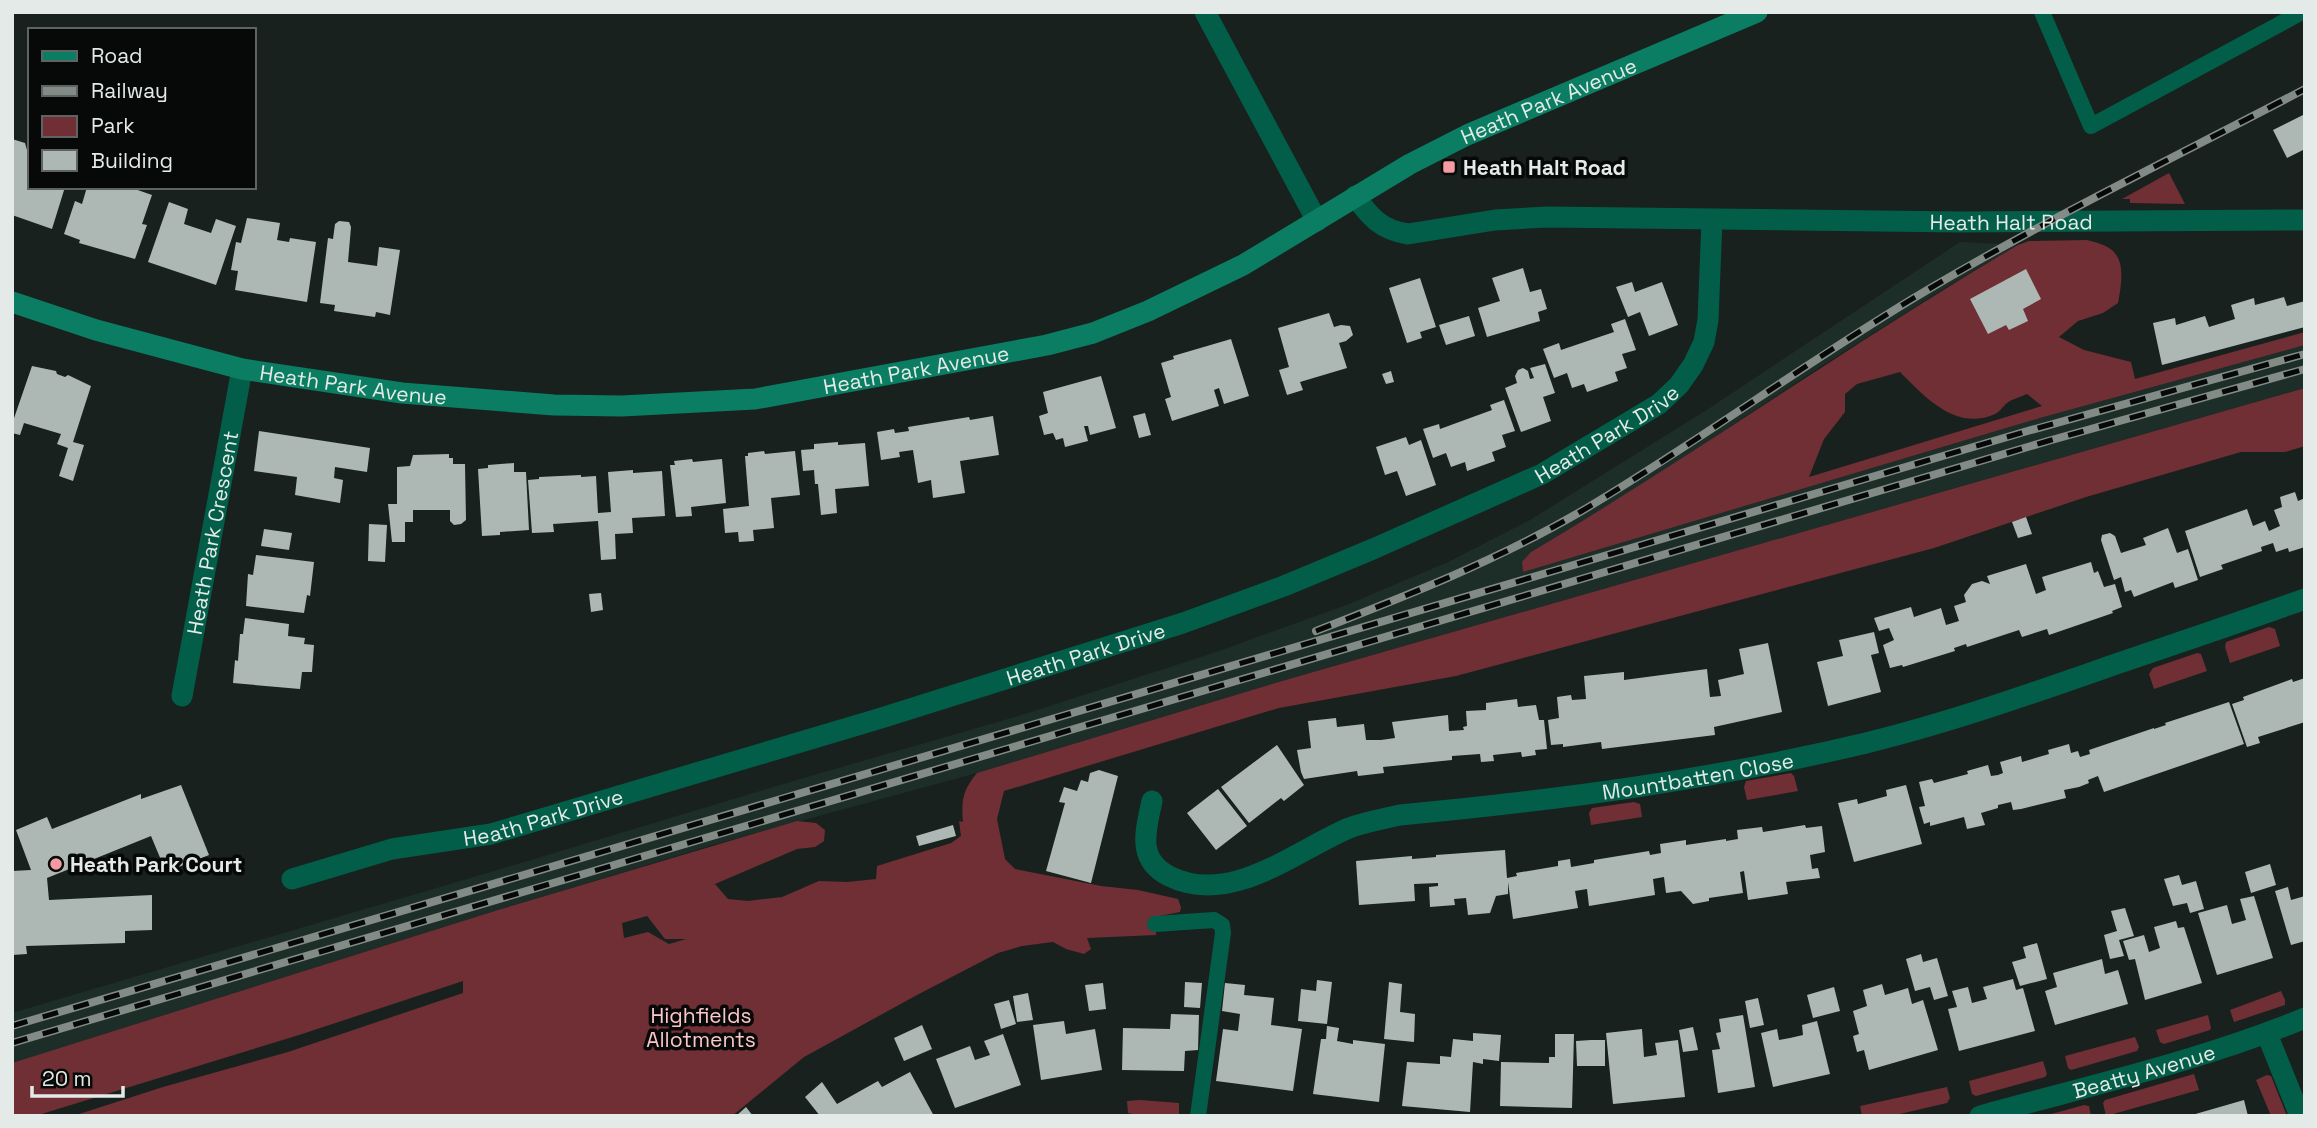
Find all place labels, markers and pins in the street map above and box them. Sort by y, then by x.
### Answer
place label: Heath Halt Road [1463,154,1626,181]
marker: Heath Halt Road [1441,159,1457,175]
place label: Heath Park Court [70,851,242,878]
marker: Heath Park Court [48,856,64,872]

